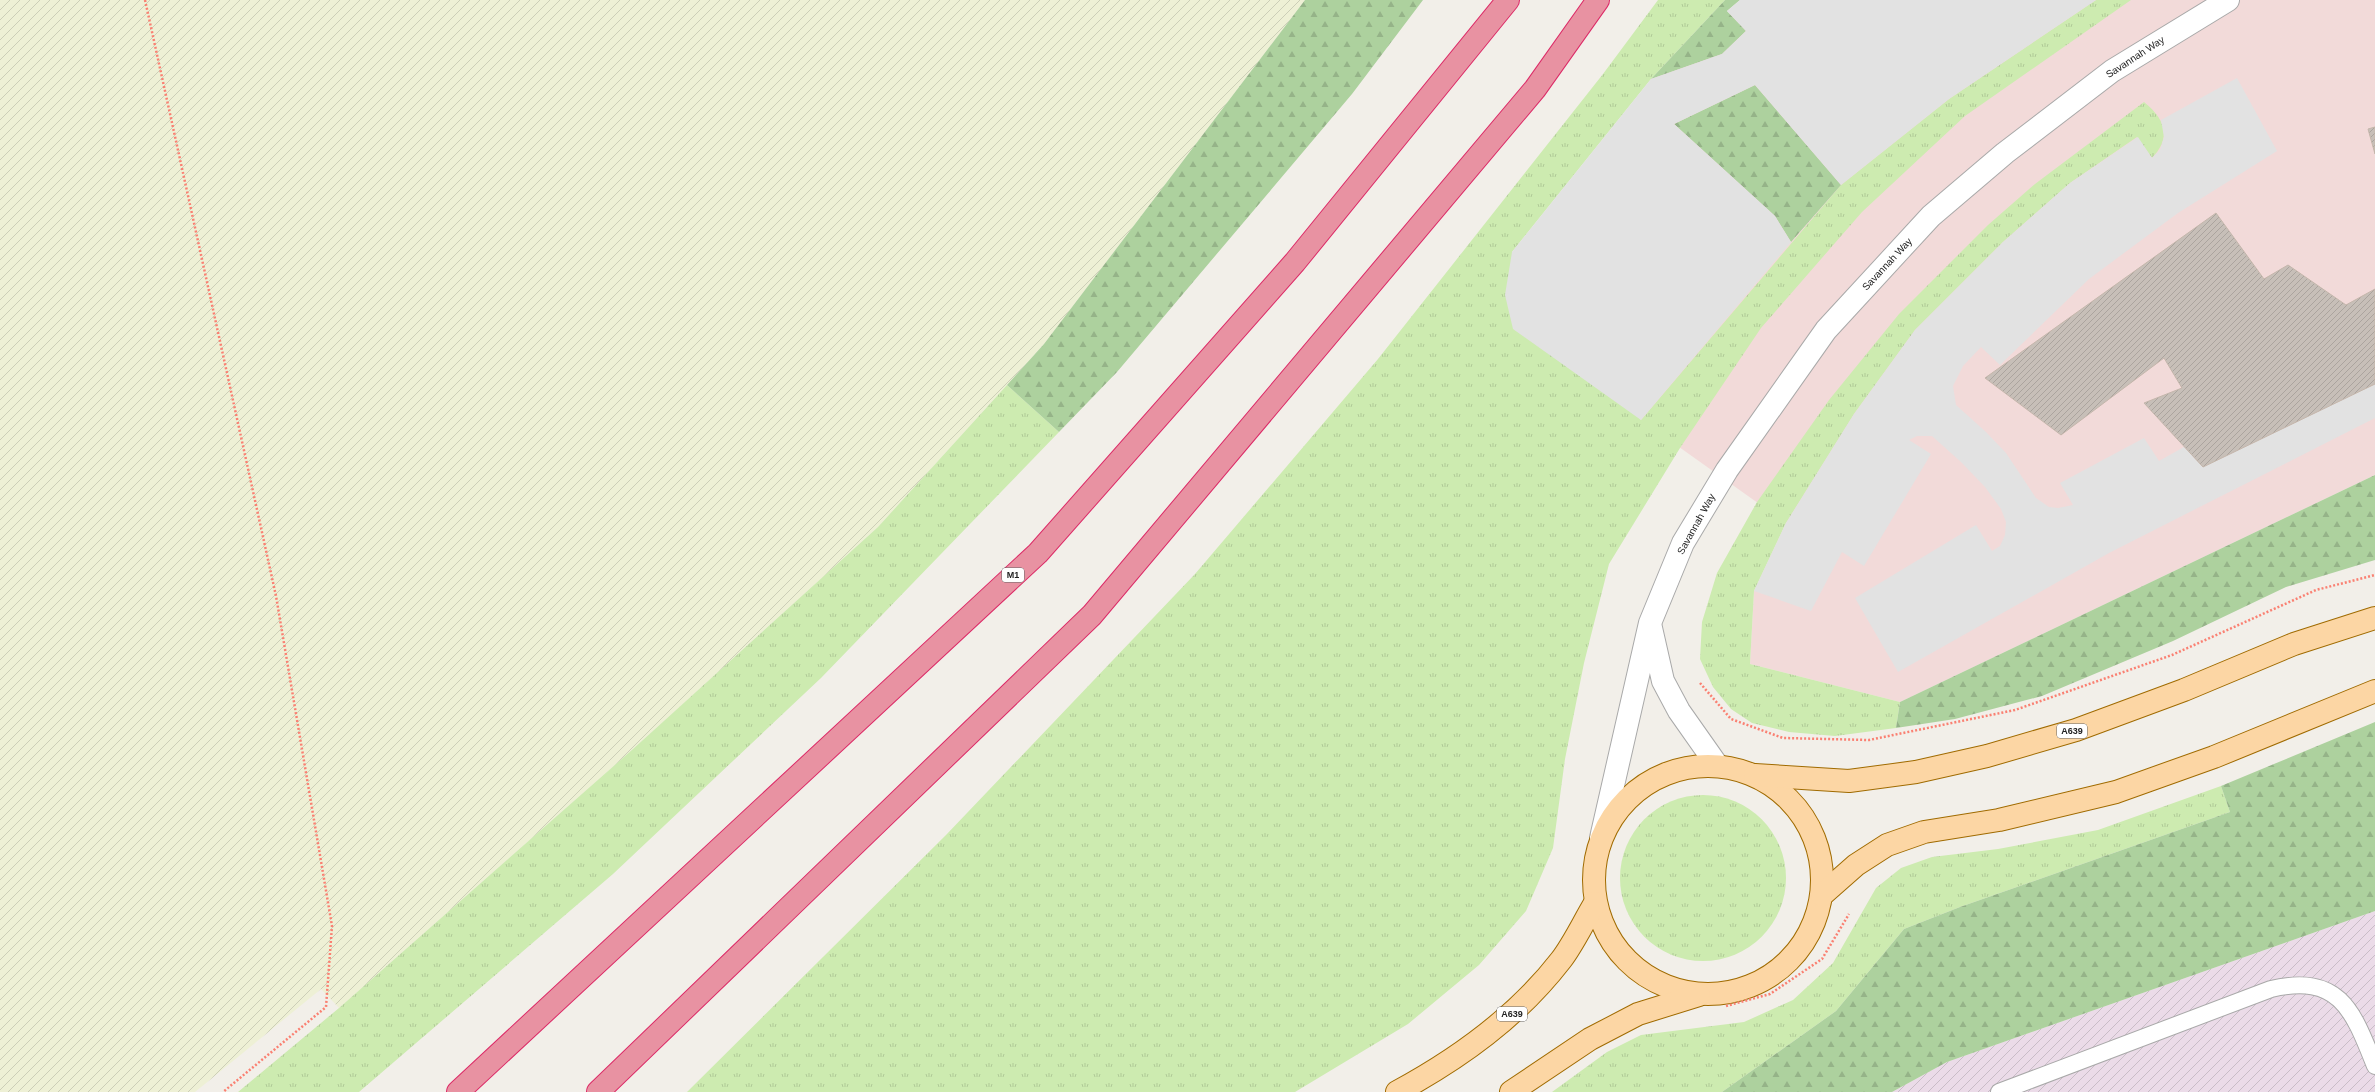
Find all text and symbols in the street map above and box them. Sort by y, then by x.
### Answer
street label: Savannah Way [2104,34,2166,80]
street label: Savannah Way [1860,236,1914,292]
street label: Savannah Way [1675,492,1717,556]
road number: M1 [1002,568,1024,582]
road number: A639 [2057,724,2087,738]
road number: A639 [1497,1007,1527,1021]

